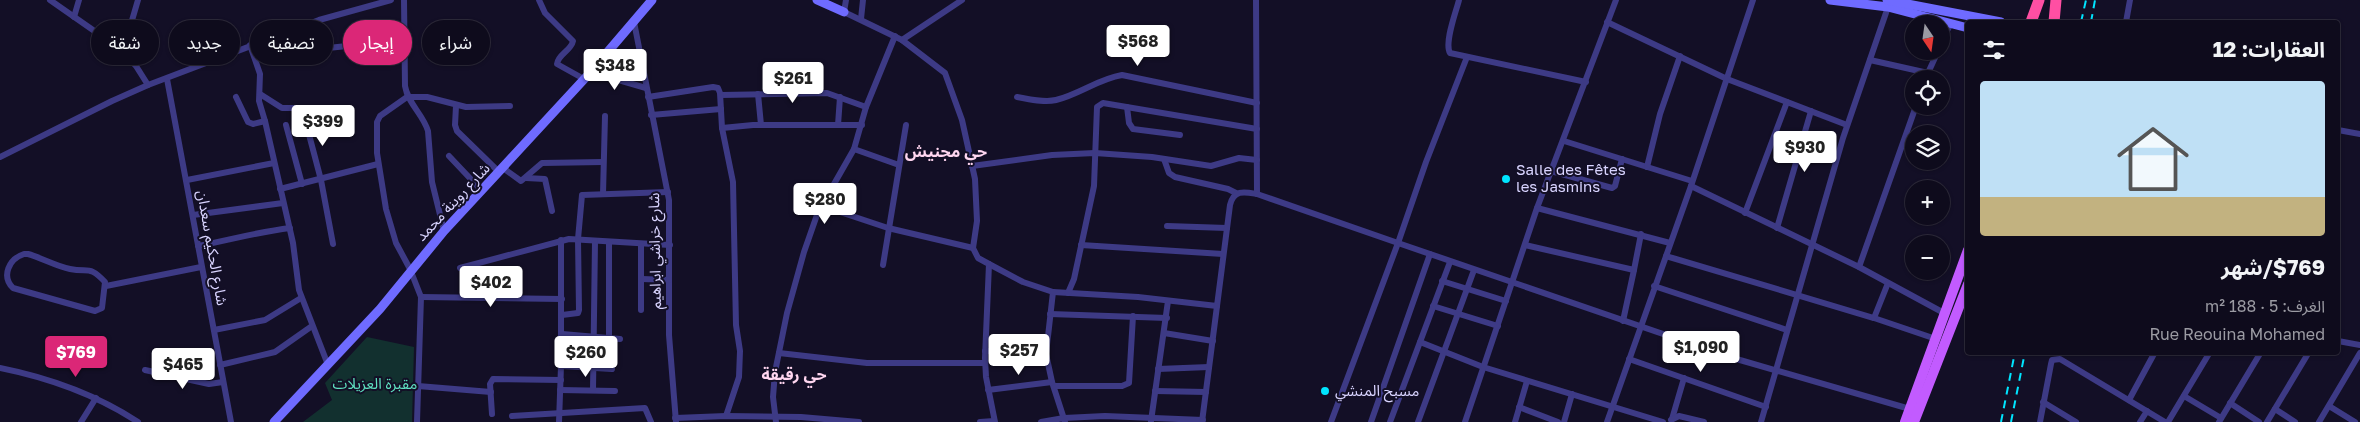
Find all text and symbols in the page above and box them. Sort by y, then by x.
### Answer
north arrow [1905,15,1950,60]
map controls [1905,15,1950,280]
chip: شقة [91,20,159,65]
chip: جديد [169,20,240,65]
chip: تصفية [250,20,333,65]
chip: إيجار [343,20,412,65]
chip: شراء [422,20,490,65]
pin: $568 [1108,24,1168,67]
text: $568 [1118,31,1158,51]
icon: filters [1980,36,2008,64]
text: العقارات: 12 [2213,36,2325,62]
pin: $348 [585,48,645,91]
text: $348 [595,55,635,75]
pin: $261 [763,62,823,104]
text: $261 [774,68,812,88]
button: locate [1905,70,1950,115]
pin: $399 [293,104,353,147]
text: $399 [303,111,343,131]
icon: home [2108,114,2198,204]
button: layers [1905,125,1950,170]
pin: $930 [1775,130,1835,173]
text: $930 [1784,137,1826,157]
district label: حي مجنيش [905,141,987,165]
street label: شارع روينة محمد [412,158,496,247]
place label: Salle des Fêtes les Jasmins [1516,160,1626,195]
marker: Salle des Fêtes les Jasmins [1500,173,1512,185]
button: + [1905,180,1950,225]
pin: $280 [795,182,855,225]
street label: شارع الحكيم سعدان [190,189,232,308]
text: $280 [804,189,846,209]
street label: شارع خراشي ابراهيم [644,192,668,310]
button: − [1905,235,1950,280]
text: $769/شهر [2221,254,2325,280]
pin: $402 [461,266,521,308]
text: $402 [471,272,511,292]
text: الغرف: 5 · 188 m² [2205,296,2325,316]
text: Rue Reouina Mohamed [2150,324,2325,344]
pin: $1,090 [1660,330,1742,373]
pin: $257 [989,334,1049,376]
pin: $769 [46,336,106,378]
pin: $260 [556,336,616,378]
text: $1,090 [1673,337,1729,357]
text: $257 [1000,340,1038,360]
text: $769 [56,342,96,362]
text: $260 [565,342,607,362]
pin: $465 [153,348,213,390]
text: $465 [163,354,203,374]
district label: حي رقيقة [762,364,826,388]
park label: مقبرة العزيلات [333,374,417,393]
place label: مسبح المنشي [1335,381,1419,403]
marker: مسبح المنشي [1319,385,1331,397]

